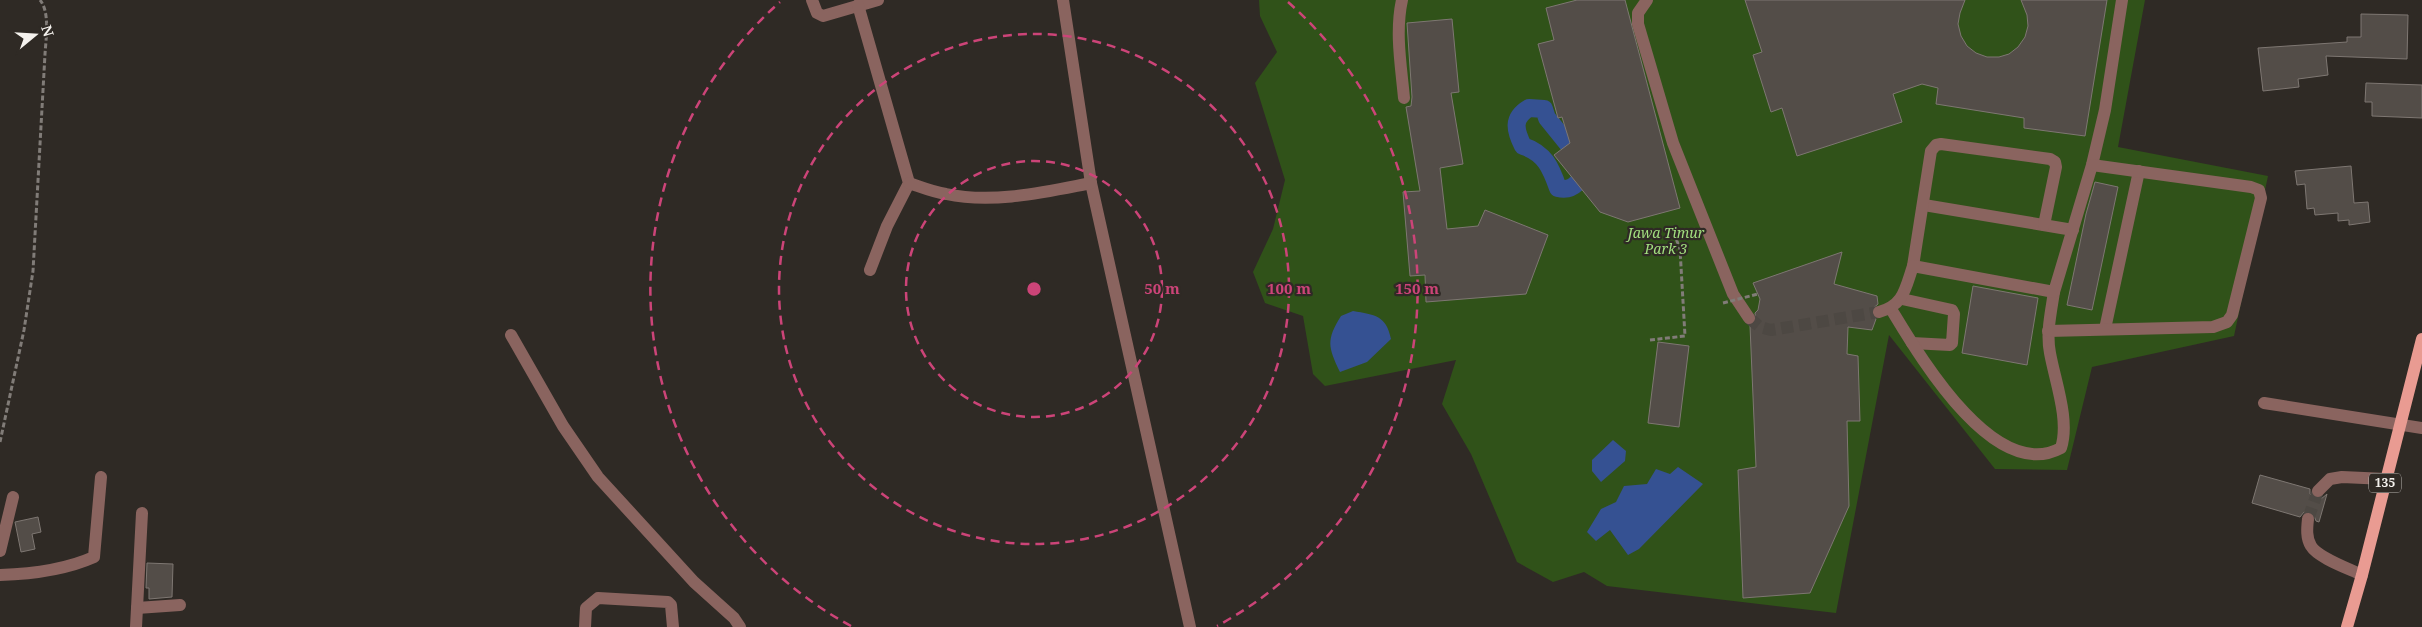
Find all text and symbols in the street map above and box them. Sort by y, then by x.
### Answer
north arrow [10,10,60,60]
text: N [37,23,59,39]
park label: Jawa Timur Park 3 [1625,223,1705,258]
text: 50 m [1144,278,1180,298]
text: 100 m [1267,278,1311,298]
text: 150 m [1395,278,1439,298]
centre of rings [1025,280,1043,298]
road number: 135 [2369,473,2401,492]

